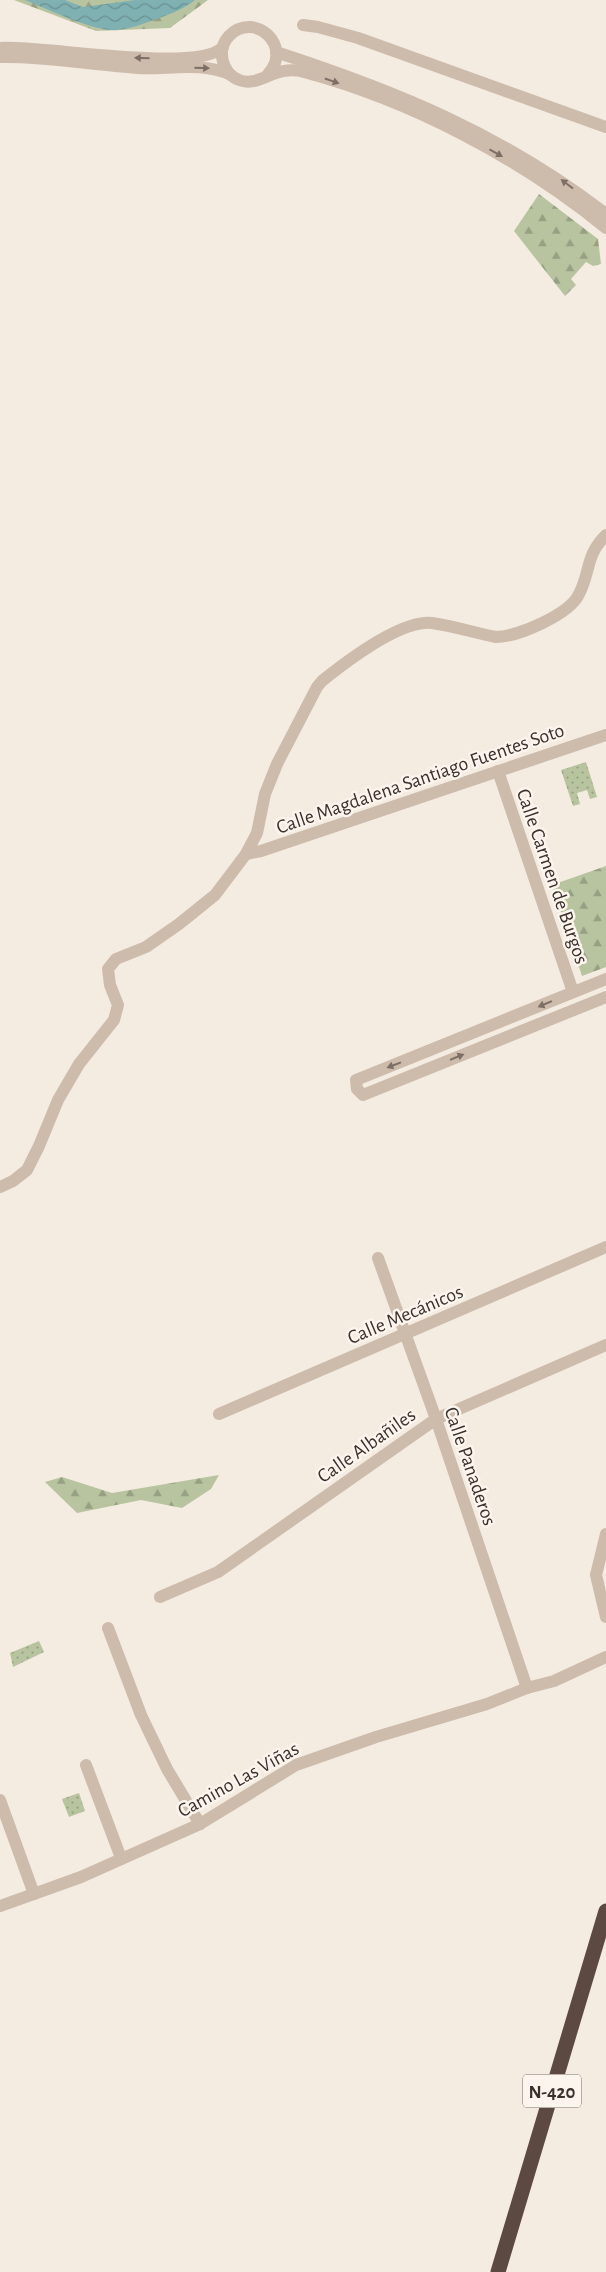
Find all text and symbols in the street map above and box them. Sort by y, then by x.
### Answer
one-way arrow [133,53,149,61]
one-way arrow [194,64,210,72]
one-way arrow [324,78,339,85]
one-way arrow [489,149,504,157]
one-way arrow [561,179,574,190]
street label: Calle Magdalena Santiago Fuentes Soto [274,720,567,838]
street label: Calle Carmen de Burgos [513,786,591,966]
one-way arrow [537,1000,552,1008]
one-way arrow [450,1053,464,1061]
one-way arrow [386,1061,401,1069]
street label: Calle Mecánicos [345,1282,466,1348]
street label: Calle Albañiles [314,1405,419,1487]
street label: Calle Panaderos [440,1405,500,1528]
street label: Camino Las Viñas [175,1738,302,1821]
road number: N-420 [523,2074,581,2108]

